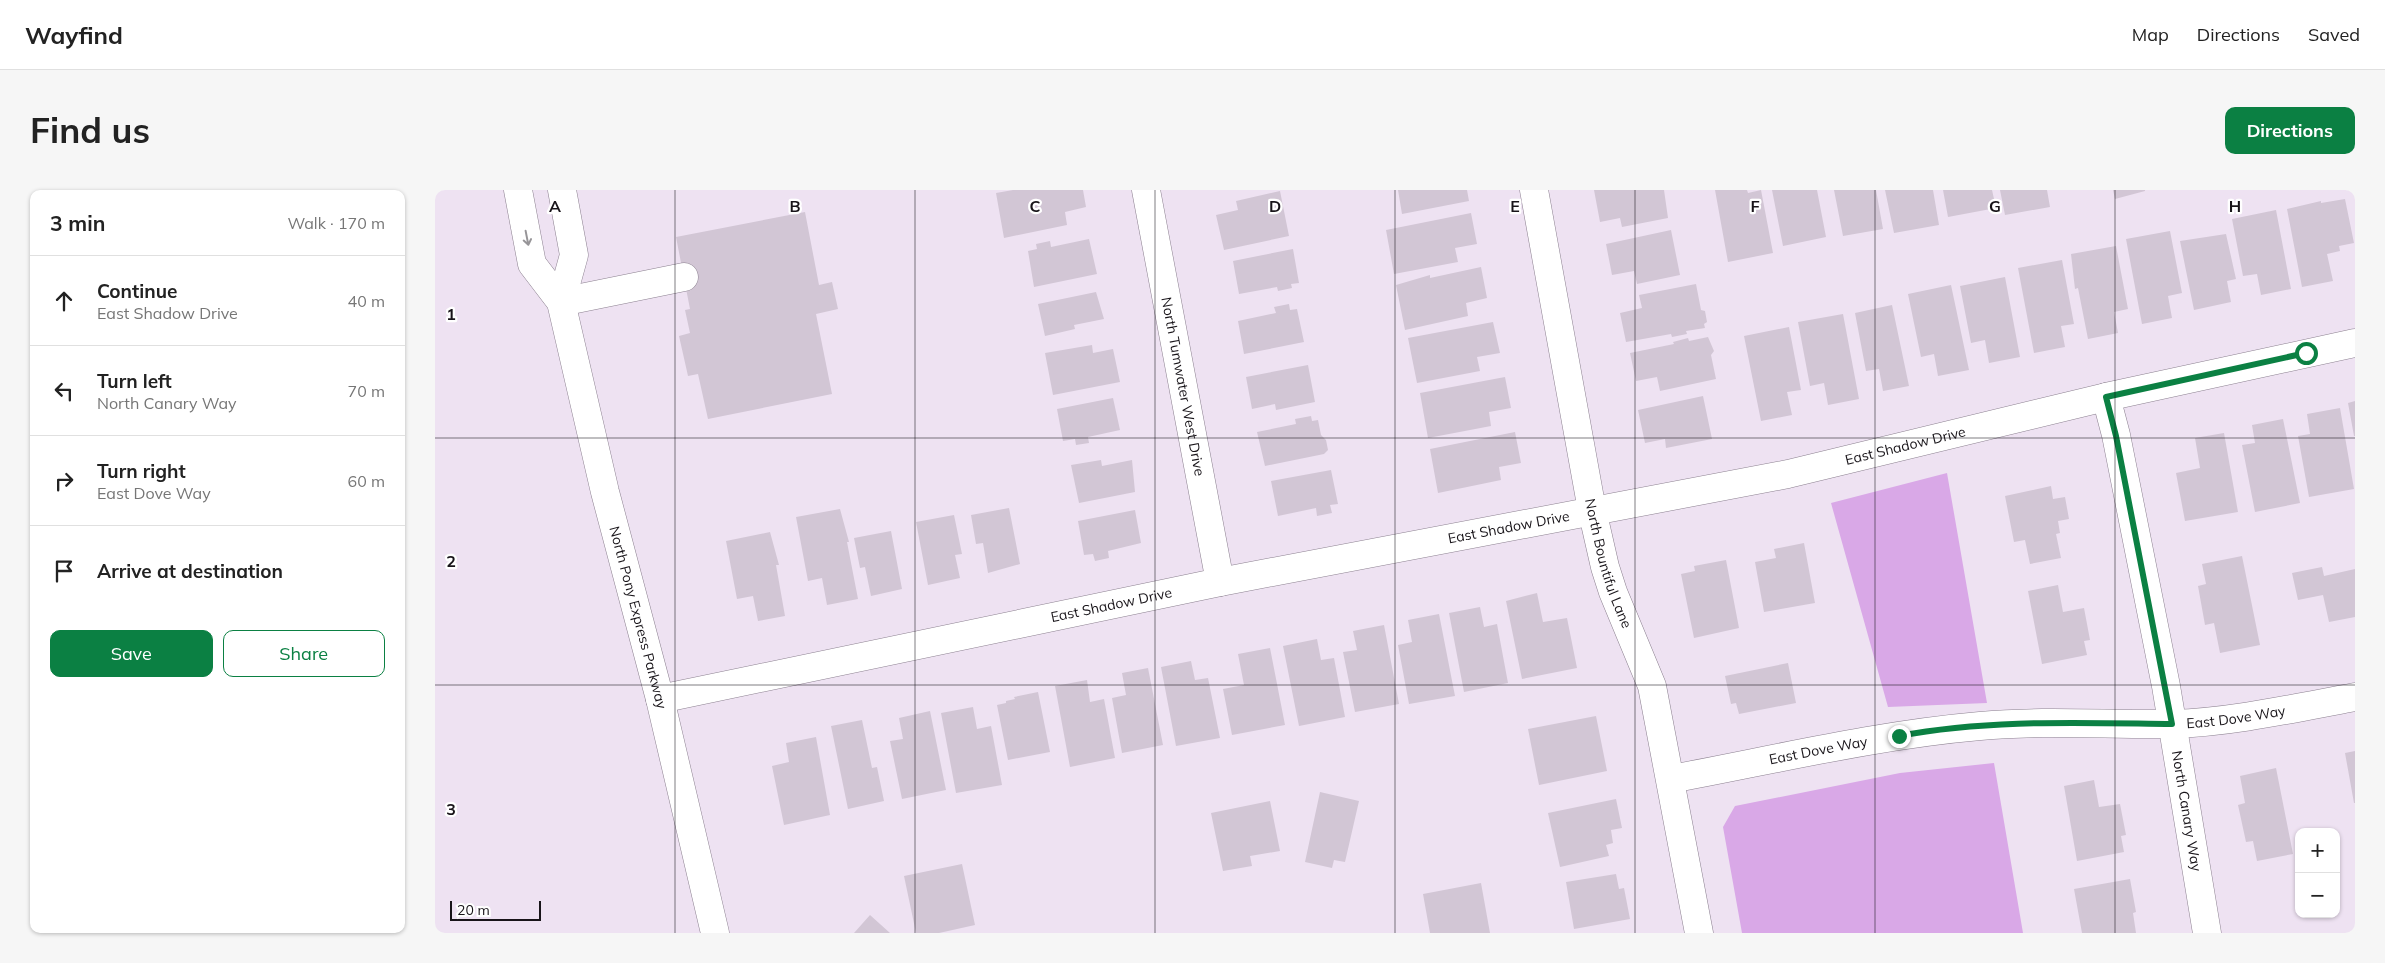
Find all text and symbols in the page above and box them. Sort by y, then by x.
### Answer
text: Wayfind [25,20,123,50]
text: Map [2132,23,2169,46]
text: Directions [2197,23,2280,46]
text: Saved [2308,23,2360,46]
button: Directions [2225,107,2355,154]
text: Find us [30,108,150,152]
text: A [549,196,561,216]
text: B [789,196,801,216]
text: C [1030,196,1041,216]
text: D [1269,196,1281,216]
text: E [1510,196,1520,216]
text: F [1750,196,1760,216]
text: G [1989,196,2001,216]
text: H [2229,196,2241,216]
text: 3 min [50,210,105,236]
text: Walk · 170 m [287,213,385,233]
one-way arrow [523,229,533,245]
text: Continue [97,279,177,303]
icon: ahead [50,287,78,315]
text: 40 m [348,291,385,311]
street label: North Tumwater West Drive [1157,296,1209,478]
text: East Shadow Drive [97,303,238,323]
text: 1 [446,304,456,324]
route start [2295,342,2318,365]
text: Turn left [97,369,172,393]
icon: left [50,377,78,405]
text: 70 m [348,381,385,401]
text: North Canary Way [97,393,237,413]
street label: East Shadow Drive [1843,422,1967,469]
text: Turn right [97,459,186,483]
icon: right [50,467,78,495]
text: 60 m [348,471,385,491]
text: East Dove Way [97,483,211,503]
street label: North Bountiful Lane [1581,497,1636,631]
street label: East Shadow Drive [1446,507,1571,547]
street label: North Pony Express Parkway [605,524,671,711]
text: 2 [446,551,456,571]
icon: arrive [50,557,78,585]
text: Arrive at destination [97,559,283,583]
street label: East Shadow Drive [1049,583,1173,626]
button: Save [50,630,213,677]
button: Share [223,630,385,677]
street label: East Dove Way [2186,701,2287,732]
route end [1888,725,1911,748]
street label: East Dove Way [1768,732,1869,768]
street label: North Canary Way [2168,749,2206,873]
text: 3 [446,799,456,819]
map controls [2295,828,2340,918]
button: + [2295,828,2340,873]
button: − [2295,873,2340,918]
scale bar [450,898,541,921]
text: 20 m [457,901,490,919]

